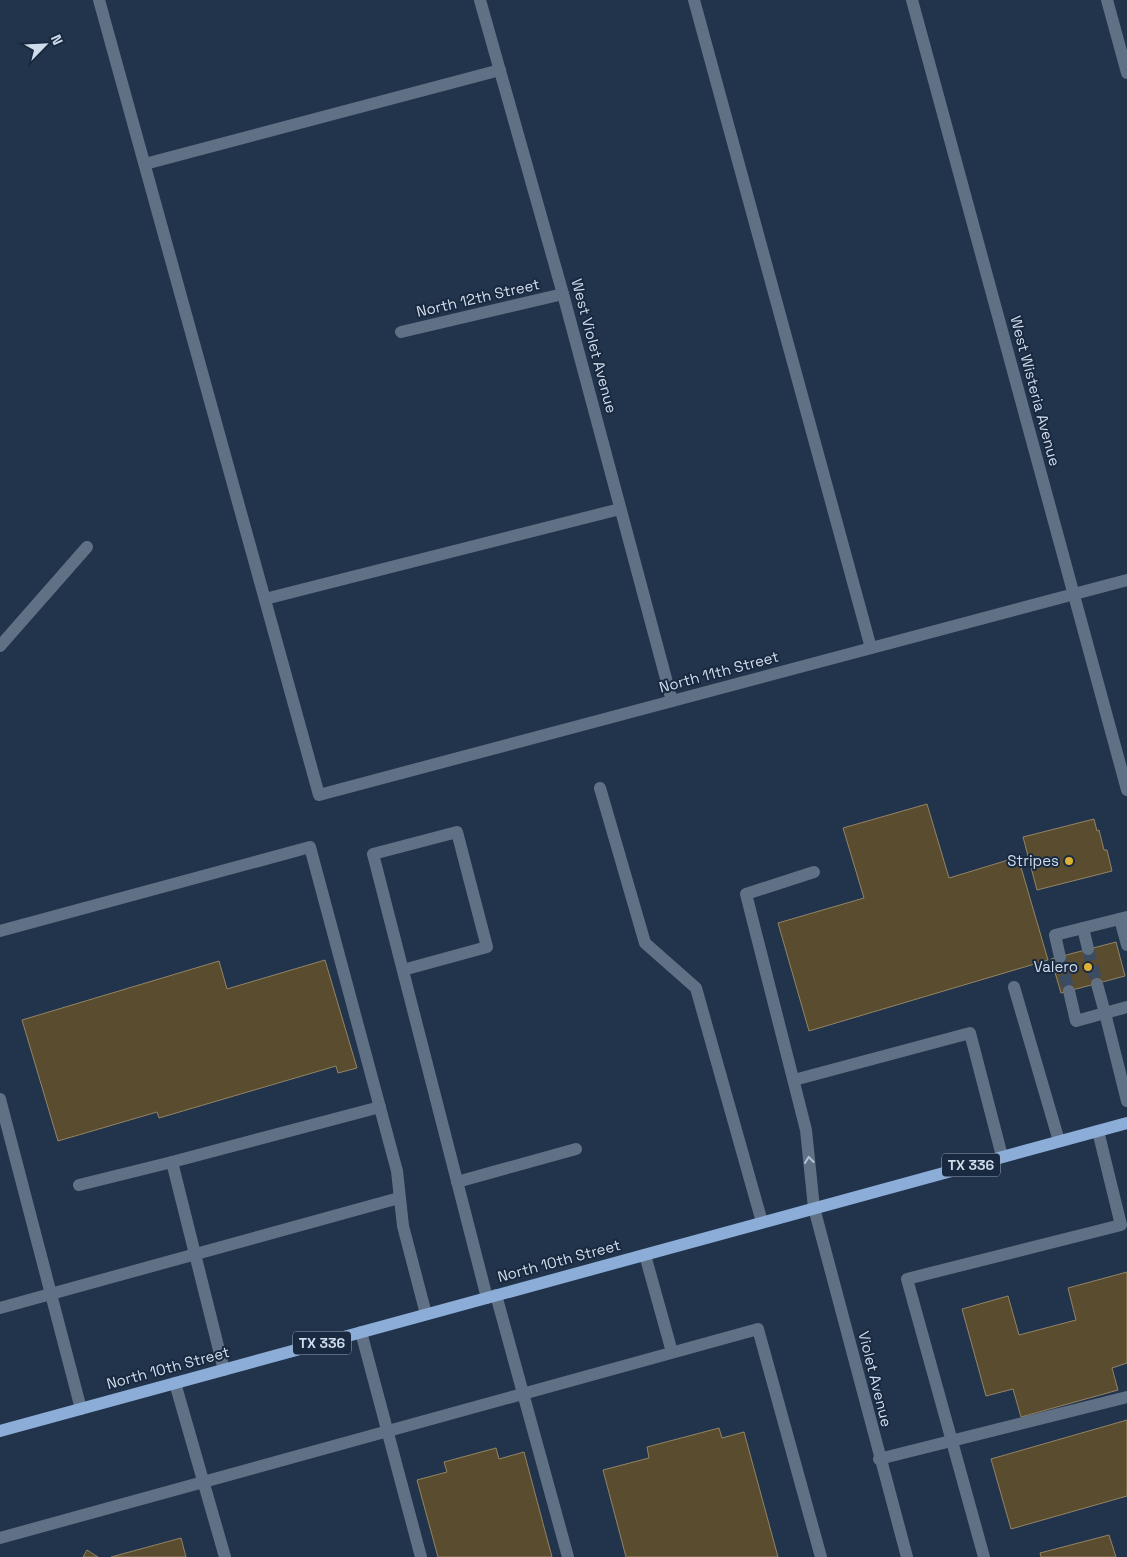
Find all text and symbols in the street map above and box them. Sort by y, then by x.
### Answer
north arrow [20,20,70,70]
text: N [47,32,67,48]
street label: North 12th Street [414,274,541,321]
street label: West Violet Avenue [567,277,622,415]
street label: West Wisteria Avenue [1006,314,1065,468]
street label: North 11th Street [657,646,781,697]
place label: Stripes [1007,851,1059,870]
marker: Stripes [1063,855,1075,867]
place label: Valero [1033,957,1078,976]
marker: Valero [1082,961,1094,973]
road number: TX 336 [942,1154,1000,1176]
one-way arrow [804,1156,815,1164]
street label: North 10th Street [495,1235,623,1286]
street label: Violet Avenue [854,1329,897,1429]
road number: TX 336 [293,1332,351,1355]
street label: North 10th Street [104,1342,232,1393]

